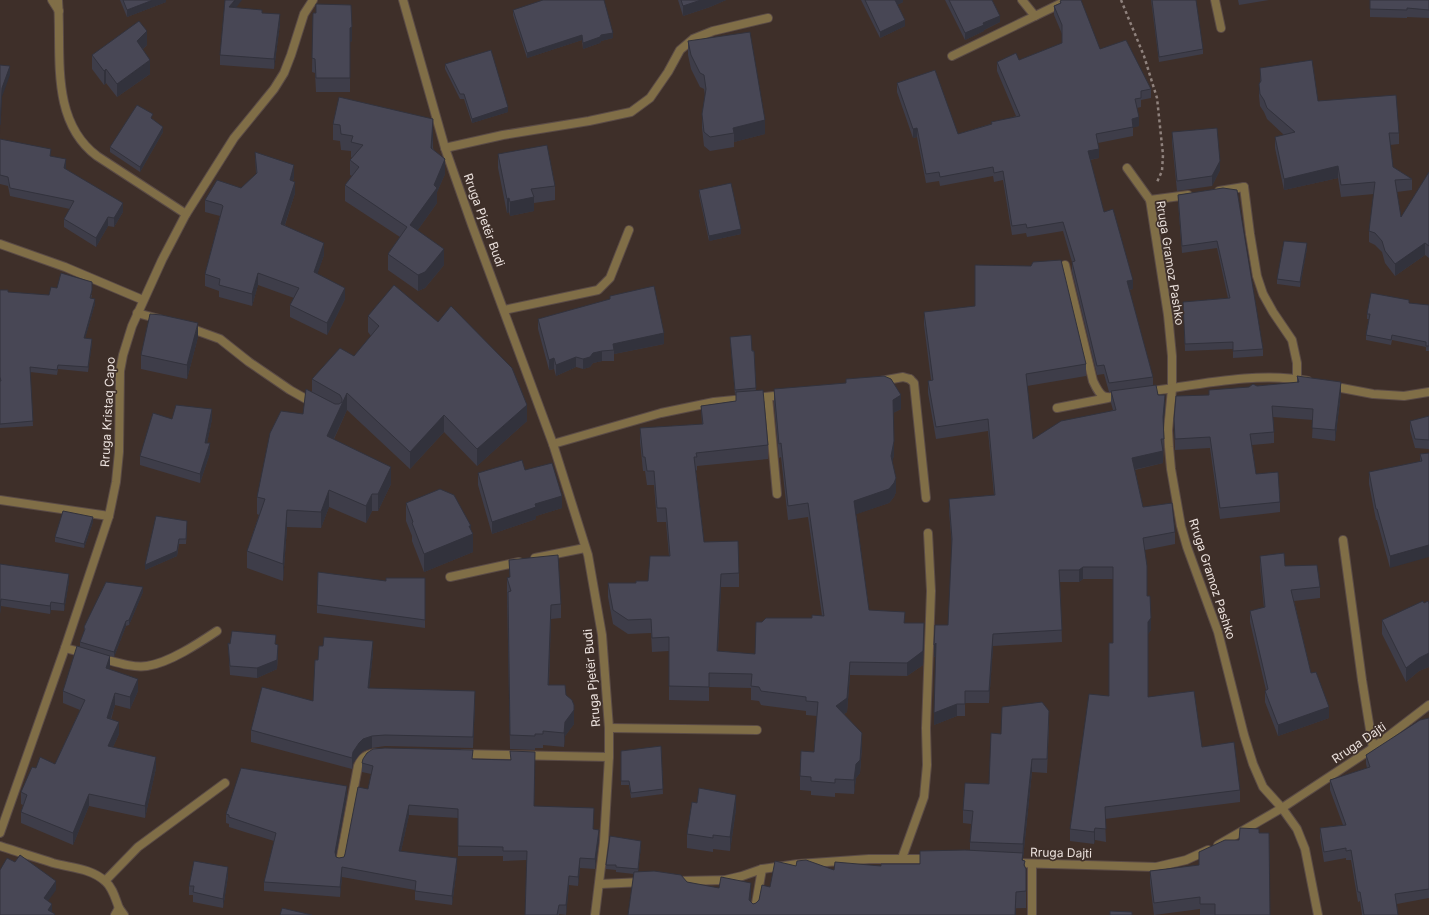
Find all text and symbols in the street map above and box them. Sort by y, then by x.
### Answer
street label: Rruga Pjetër Budi [461,171,508,269]
street label: Rruga Gramoz Pashko [1153,200,1188,326]
street label: Rruga Kristaq Capo [97,357,118,467]
street label: Rruga Gramoz Pashko [1186,517,1239,641]
street label: Rruga Pjetër Budi [580,628,603,728]
street label: Rruga Dajti [1329,719,1389,766]
street label: Rruga Dajti [1030,844,1092,861]

